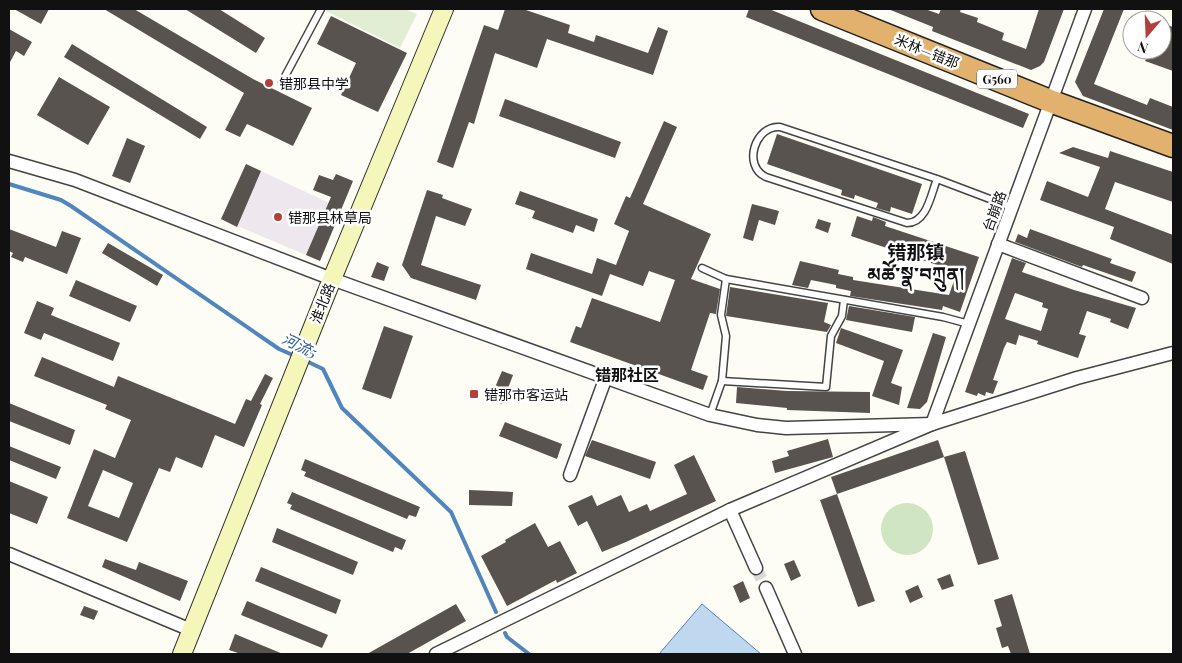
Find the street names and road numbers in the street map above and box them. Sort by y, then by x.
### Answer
street label: 米林—错那 [892,29,962,73]
road number: G560 [977,70,1017,88]
street label: 台崩路 [978,188,1010,234]
street label: 淮北路 [305,280,339,326]

